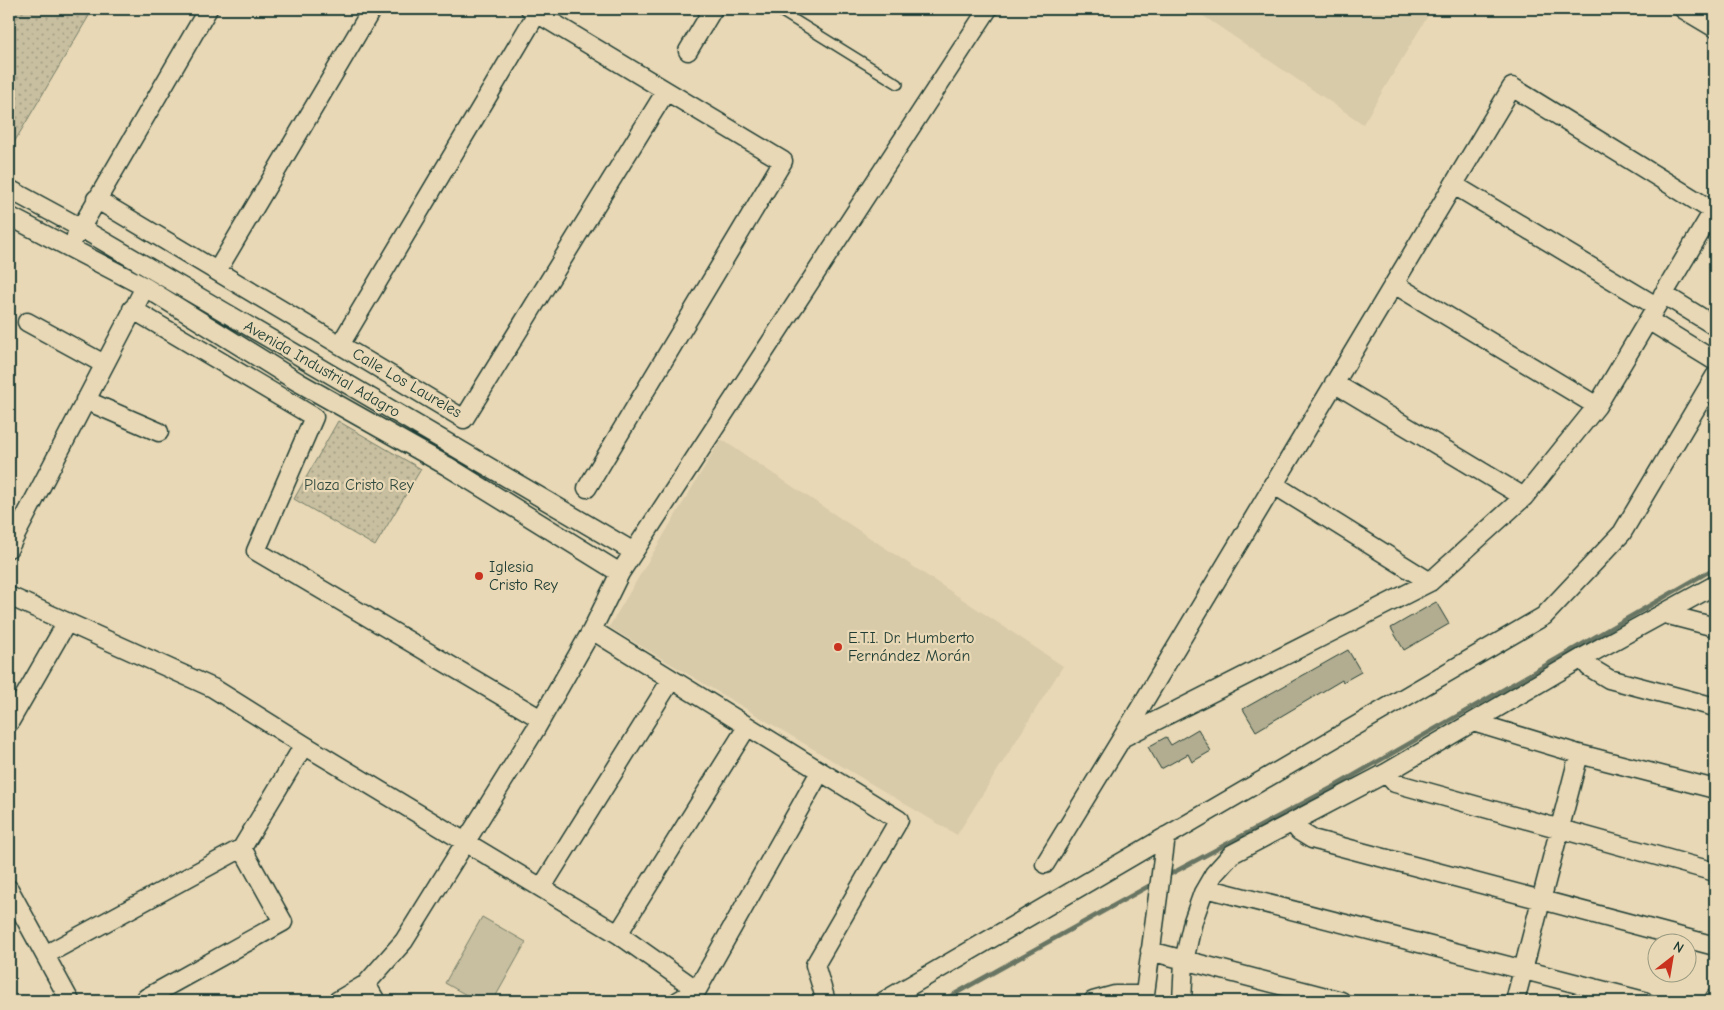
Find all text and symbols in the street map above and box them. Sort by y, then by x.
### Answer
street label: Avenida Industrial Adagro [241,317,403,421]
street label: Calle Los Laureles [349,344,465,422]
park label: Plaza Cristo Rey [304,476,415,494]
place label: Iglesia Cristo Rey [489,558,559,594]
marker: Iglesia Cristo Rey [473,570,485,582]
place label: E.T.I. Dr. Humberto Fernández Morán [848,629,975,665]
marker: E.T.I. Dr. Humberto Fernández Morán [832,641,844,653]
north arrow [1646,932,1696,982]
text: N [1670,938,1687,957]

